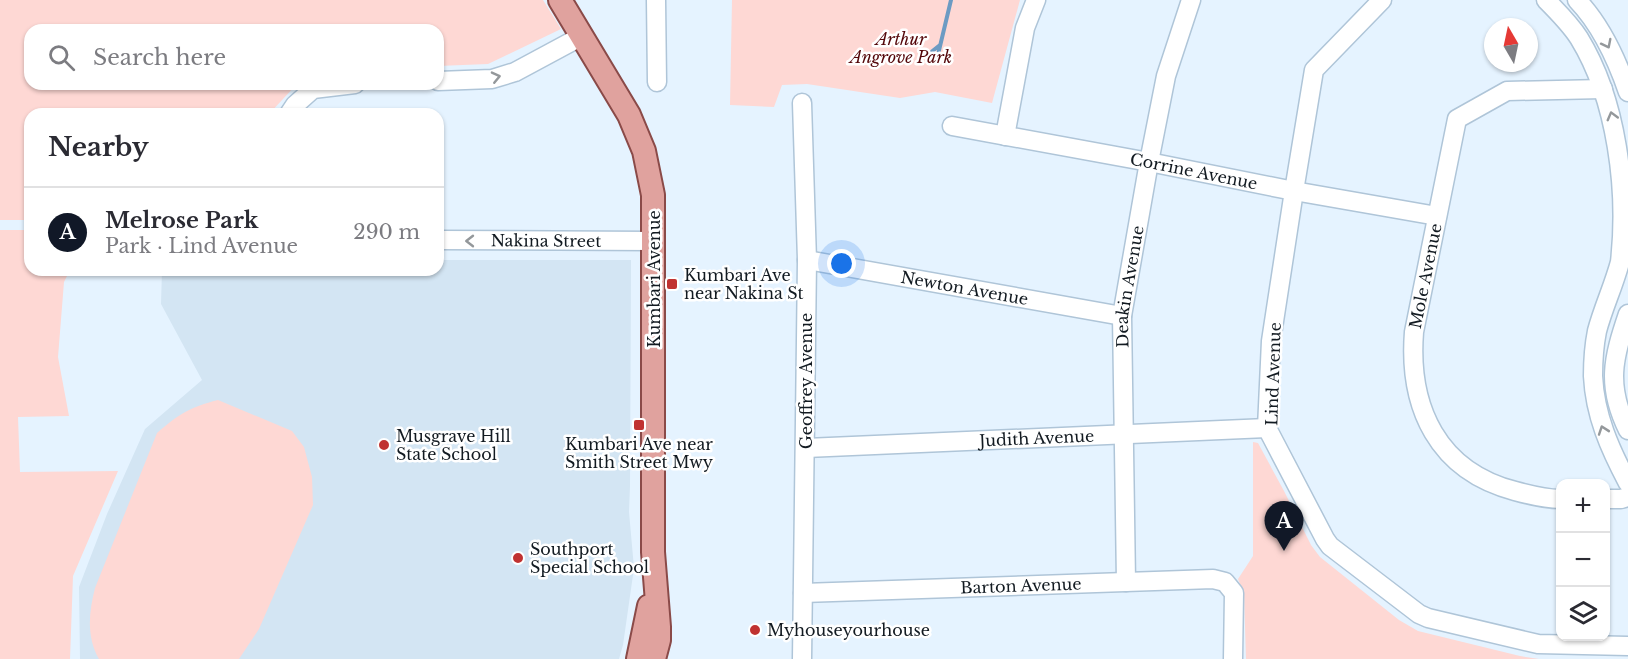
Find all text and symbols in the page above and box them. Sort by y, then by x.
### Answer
north arrow [1484,18,1538,72]
search box [24,24,444,90]
park label: Arthur Angrove Park [848,29,952,67]
one-way arrow [1599,38,1611,49]
icon: search [45,41,78,74]
text: Search here [93,44,226,71]
one-way arrow [491,71,501,84]
one-way arrow [1606,111,1619,121]
text: Nearby [48,131,149,163]
street label: Corrine Avenue [1129,149,1259,193]
text: Melrose Park [105,207,258,234]
street label: Kumbari Avenue [644,210,664,348]
text: A [59,220,76,244]
text: 290 m [353,220,420,244]
street label: Mole Avenue [1405,222,1446,330]
street label: Deakin Avenue [1112,224,1148,348]
street label: Nakina Street [491,230,601,251]
text: Park · Lind Avenue [105,234,298,258]
one-way arrow [465,235,474,247]
your location [827,249,856,278]
place label: Kumbari Ave near Nakina St [684,265,803,303]
street label: Newton Avenue [899,267,1030,309]
marker: Kumbari Ave near Nakina St [665,277,679,291]
street label: Geoffrey Avenue [796,313,816,449]
street label: Lind Avenue [1261,322,1285,426]
marker: Kumbari Ave near Smith Street Mwy [632,418,646,432]
place label: Musgrave Hill State School [396,426,511,464]
street label: Judith Avenue [977,426,1095,451]
one-way arrow [1598,426,1611,436]
place label: Kumbari Ave near Smith Street Mwy [565,434,714,472]
marker: Musgrave Hill State School [377,438,391,452]
map controls [1556,479,1610,641]
button: + [1556,479,1610,533]
pin: A [1264,502,1304,551]
button: − [1556,533,1610,587]
place label: Southport Special School [530,539,649,577]
marker: Southport Special School [511,551,525,565]
street label: Barton Avenue [960,573,1082,598]
button: layers [1556,587,1610,641]
place label: Myhouseyourhouse [767,620,930,640]
marker: Myhouseyourhouse [748,623,762,637]

